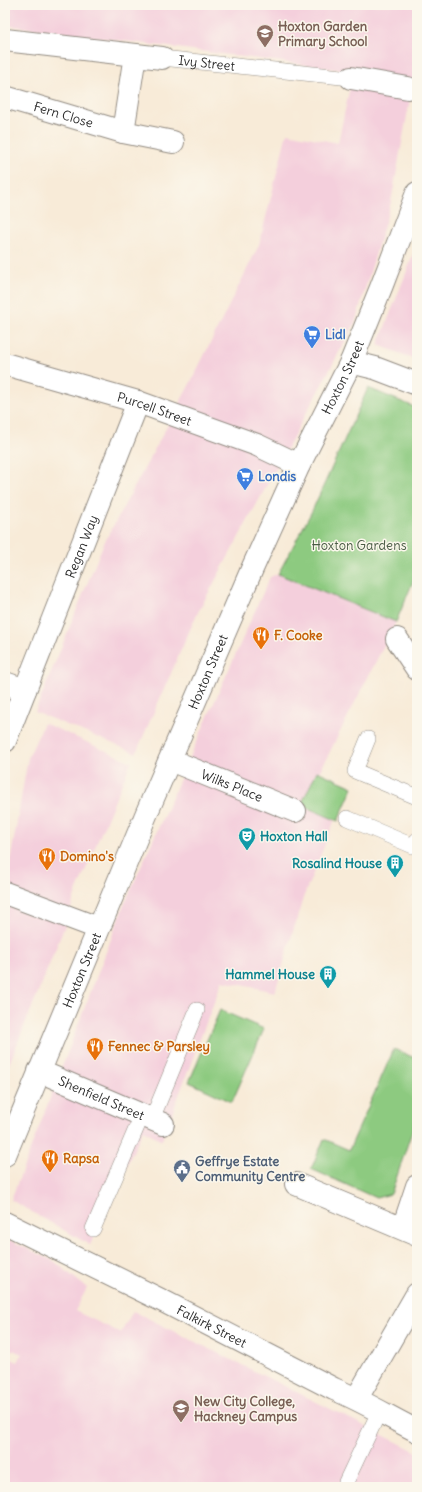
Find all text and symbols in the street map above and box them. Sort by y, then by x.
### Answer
place label: Hoxton Garden Primary School [278,18,368,50]
school or university icon: Hoxton Garden Primary School [255,23,275,48]
street label: Ivy Street [178,51,236,74]
street label: Fern Close [32,97,95,131]
supermarket icon: Lidl [302,324,322,349]
place label: Lidl [325,326,346,343]
street label: Hoxton Street [318,337,368,417]
street label: Purcell Street [115,388,195,429]
supermarket icon: Londis [235,466,255,491]
place label: Londis [258,468,296,485]
street label: Regan Way [61,512,101,580]
park label: Hoxton Gardens [311,537,407,554]
restaurant icon: F. Cooke [251,625,271,650]
place label: F. Cooke [274,627,323,644]
street label: Hoxton Street [184,631,232,712]
street label: Wilks Place [199,765,265,805]
theatre icon: Hoxton Hall [237,826,257,851]
place label: Hoxton Hall [260,828,328,845]
restaurant icon: Domino's [37,846,57,871]
place label: Domino's [60,848,114,865]
building icon: Rosalind House [385,853,405,878]
place label: Rosalind House [292,855,382,872]
street label: Hoxton Street [58,929,105,1010]
building icon: Hammel House [318,964,338,989]
place label: Hammel House [225,966,315,983]
restaurant icon: Fennec & Parsley [85,1036,105,1061]
place label: Fennec & Parsley [108,1038,210,1055]
street label: Shenfield Street [56,1072,148,1124]
restaurant icon: Rapsa [40,1148,60,1173]
place label: Rapsa [63,1150,100,1167]
place label: Geffrye Estate Community Centre [195,1153,305,1185]
public building icon: Geffrye Estate Community Centre [172,1158,192,1183]
street label: Falkirk Street [174,1301,250,1351]
place label: New City College, Hackney Campus [194,1393,297,1425]
school or university icon: New City College, Hackney Campus [171,1398,191,1423]

